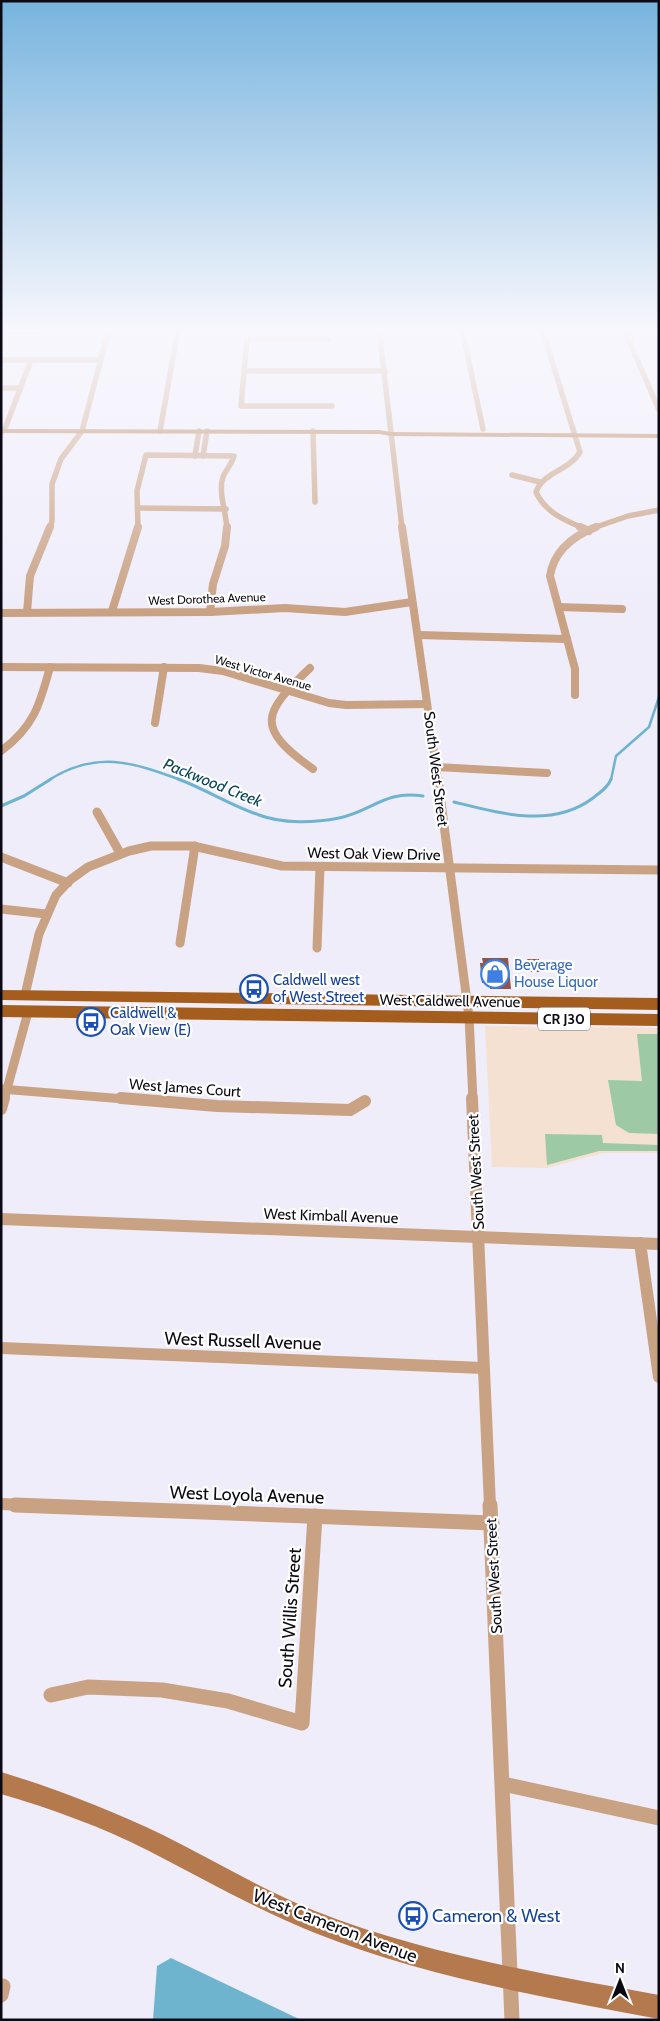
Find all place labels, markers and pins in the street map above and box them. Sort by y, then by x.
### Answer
place label: Beverage House Liquor [514,956,598,991]
shop icon: Beverage House Liquor [480,959,510,989]
place label: Caldwell west of West Street [273,971,364,1006]
bus stop icon: Caldwell west of West Street [239,974,269,1004]
place label: Caldwell & Oak View (E) [110,1004,191,1039]
bus stop icon: Caldwell & Oak View (E) [76,1007,106,1037]
bus stop icon: Cameron & West [398,1901,428,1931]
place label: Cameron & West [432,1905,560,1927]

